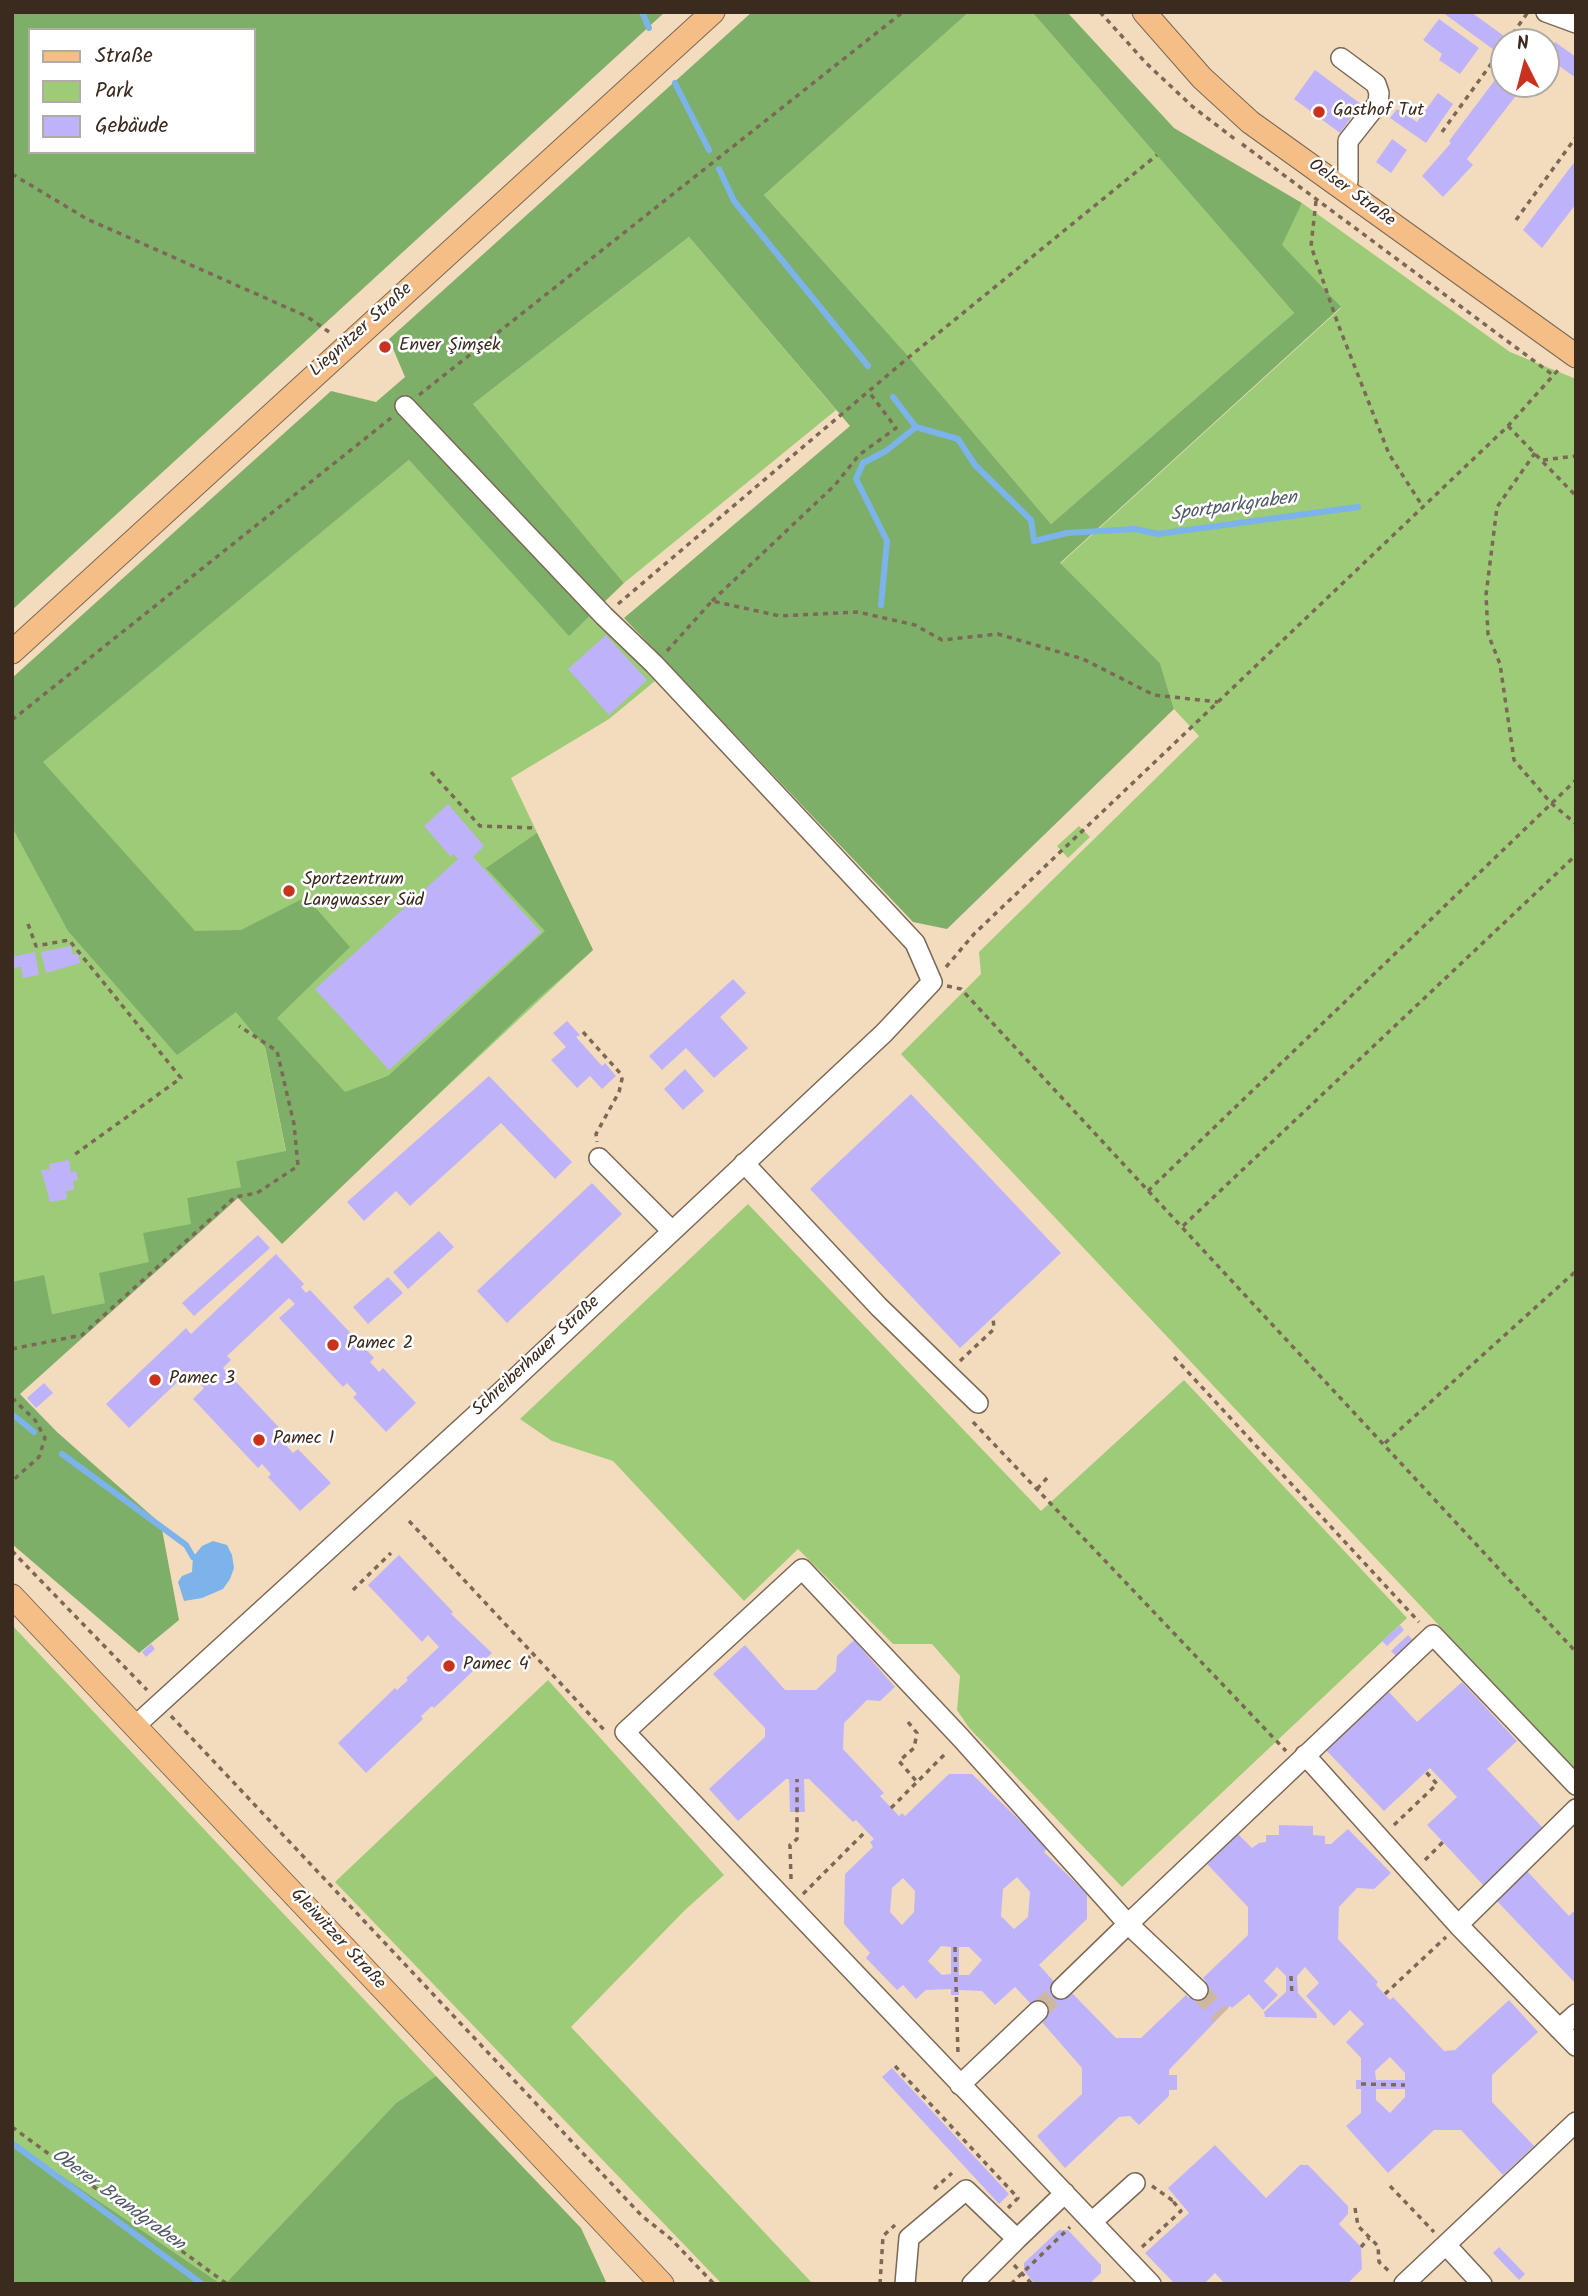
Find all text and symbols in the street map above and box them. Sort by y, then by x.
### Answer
legend [28,28,256,154]
north arrow [1490,28,1560,98]
text: N [1515,29,1531,60]
text: Straße [95,40,153,73]
text: Park [95,75,133,108]
place label: Gasthof Tut [1333,101,1424,123]
marker: Gasthof Tut [1311,104,1327,120]
text: Gebäude [95,110,168,143]
street label: Oelser Straße [1303,155,1399,233]
street label: Liegnitzer Straße [306,279,418,383]
place label: Enver Şimşek [399,336,501,358]
marker: Enver Şimşek [377,339,393,355]
water label: Sportparkgraben [1169,488,1299,528]
place label: Sportzentrum Langwasser Süd [303,870,424,912]
marker: Sportzentrum Langwasser Süd [281,883,297,899]
street label: Schreiberhauer Straße [469,1292,605,1422]
place label: Pamec 2 [347,1334,413,1356]
marker: Pamec 2 [325,1337,341,1353]
place label: Pamec 3 [169,1369,235,1391]
marker: Pamec 3 [147,1372,163,1388]
place label: Pamec 1 [273,1429,335,1451]
marker: Pamec 1 [251,1432,267,1448]
place label: Pamec 4 [463,1655,529,1677]
marker: Pamec 4 [441,1658,457,1674]
street label: Gleiwitzer Straße [285,1885,389,1995]
water label: Oberer Brandgraben [46,2145,188,2257]

